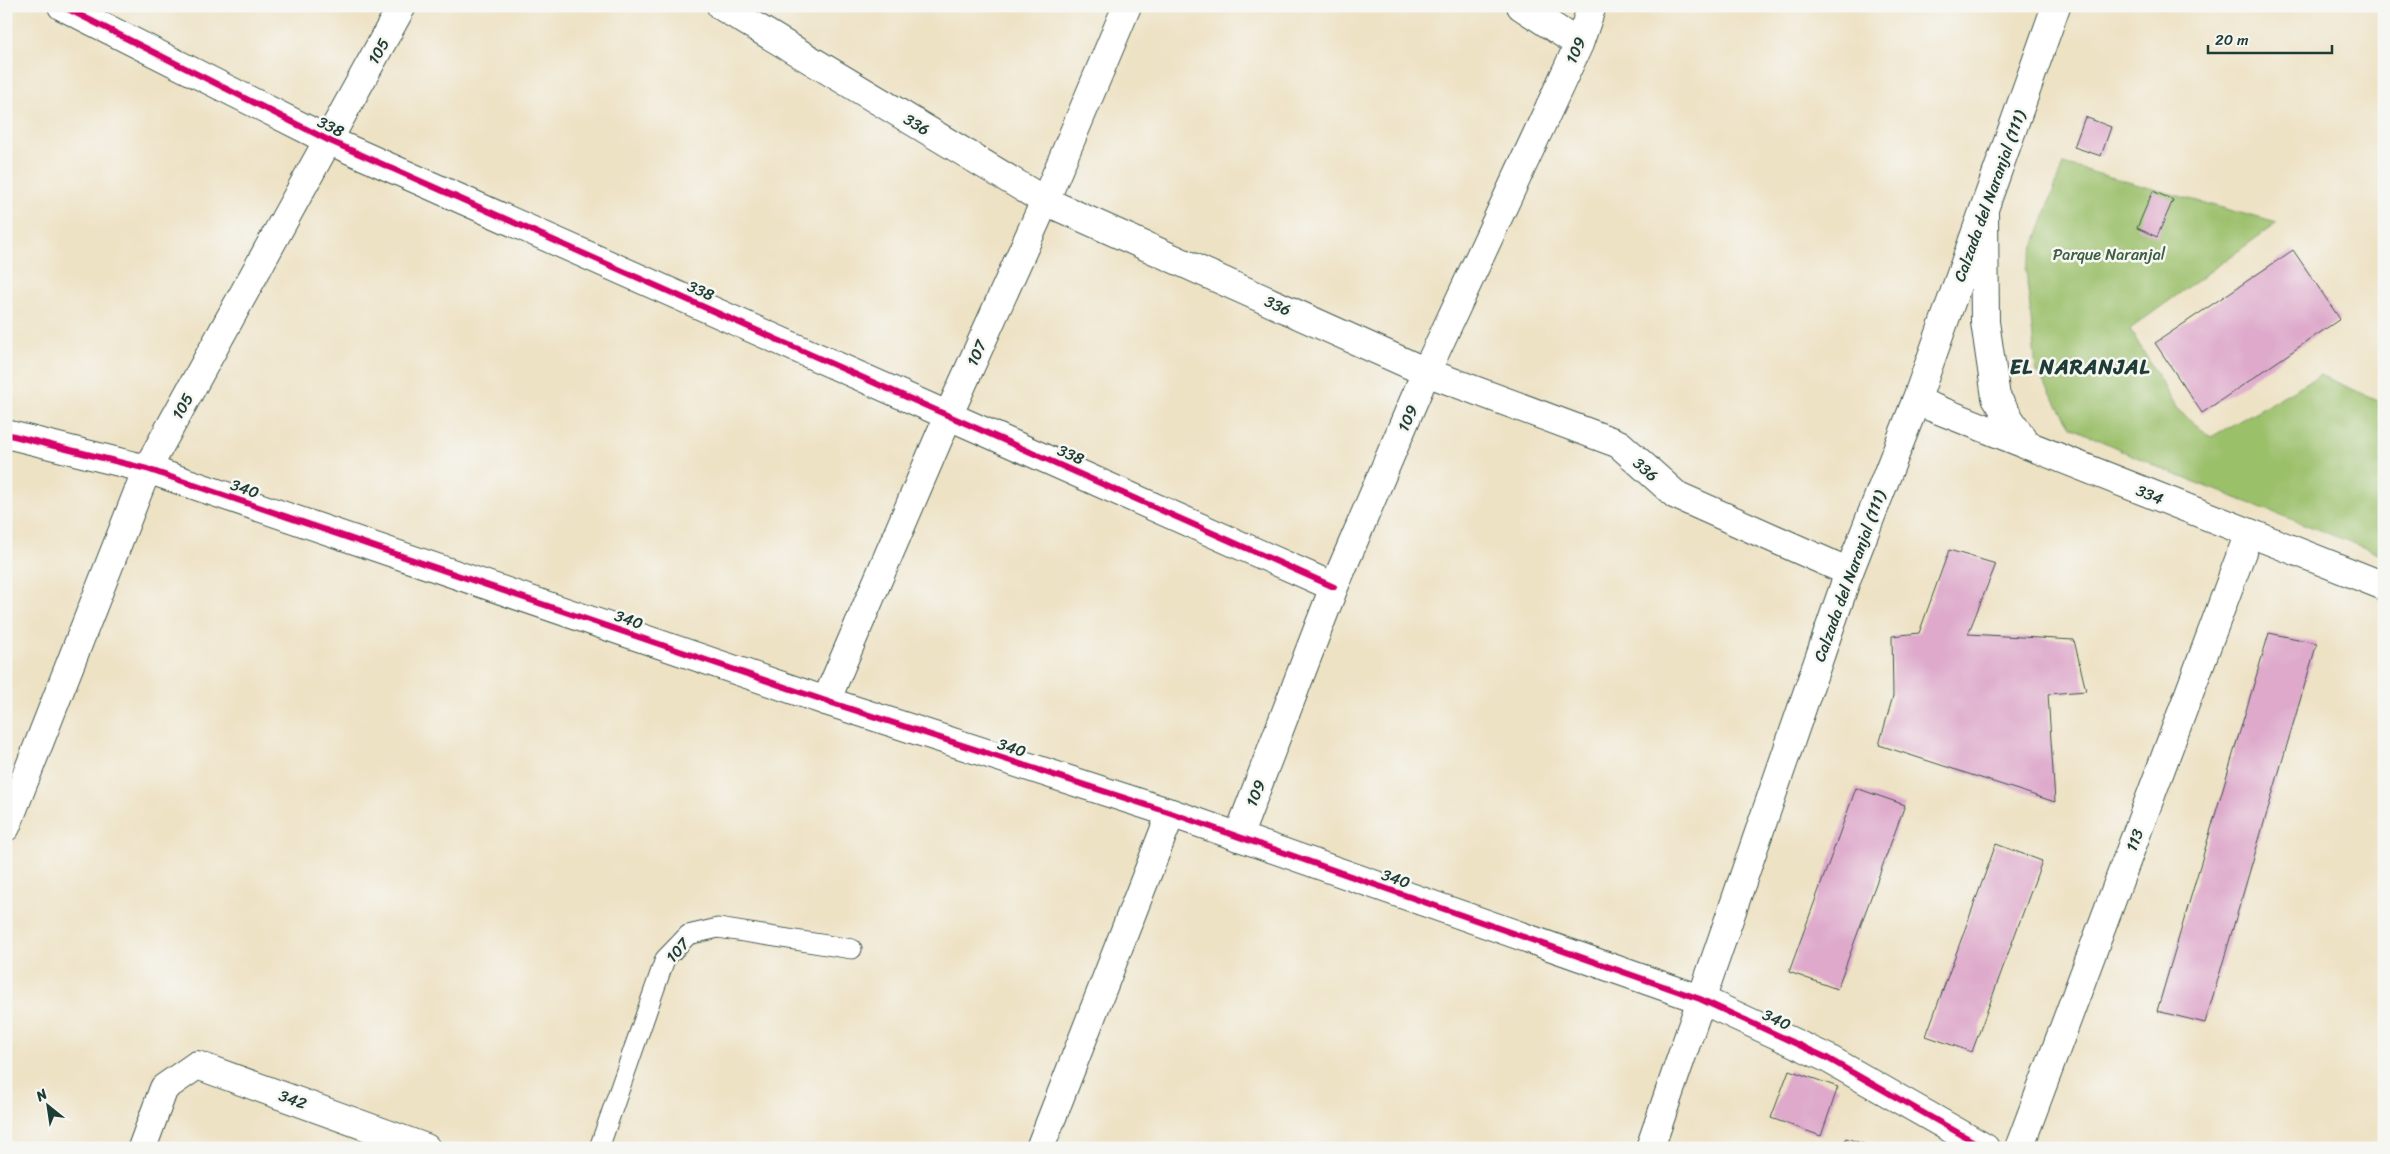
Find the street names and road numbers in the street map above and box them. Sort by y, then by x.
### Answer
street label: 105 [359,32,398,70]
street label: 109 [1557,32,1594,68]
street label: 336 [898,105,936,144]
street label: Calzada del Naranjal (111) [1945,105,2034,286]
street label: 338 [312,107,350,146]
street label: 338 [682,272,719,309]
street label: 336 [1260,287,1296,324]
street label: 107 [958,335,995,371]
street label: 105 [163,387,202,425]
street label: 109 [1389,400,1426,436]
street label: 338 [1052,436,1089,473]
street label: 336 [1626,450,1665,489]
street label: 340 [226,470,263,507]
street label: 334 [2132,476,2168,513]
street label: Calzada del Naranjal (111) [1805,485,1894,666]
street label: 340 [610,601,647,638]
street label: 340 [994,729,1030,766]
street label: 109 [1237,775,1274,811]
street label: 113 [2117,824,2152,856]
street label: 340 [1377,860,1414,897]
street label: 107 [658,930,697,970]
street label: 340 [1758,1000,1796,1039]
street label: 342 [275,1081,311,1118]

